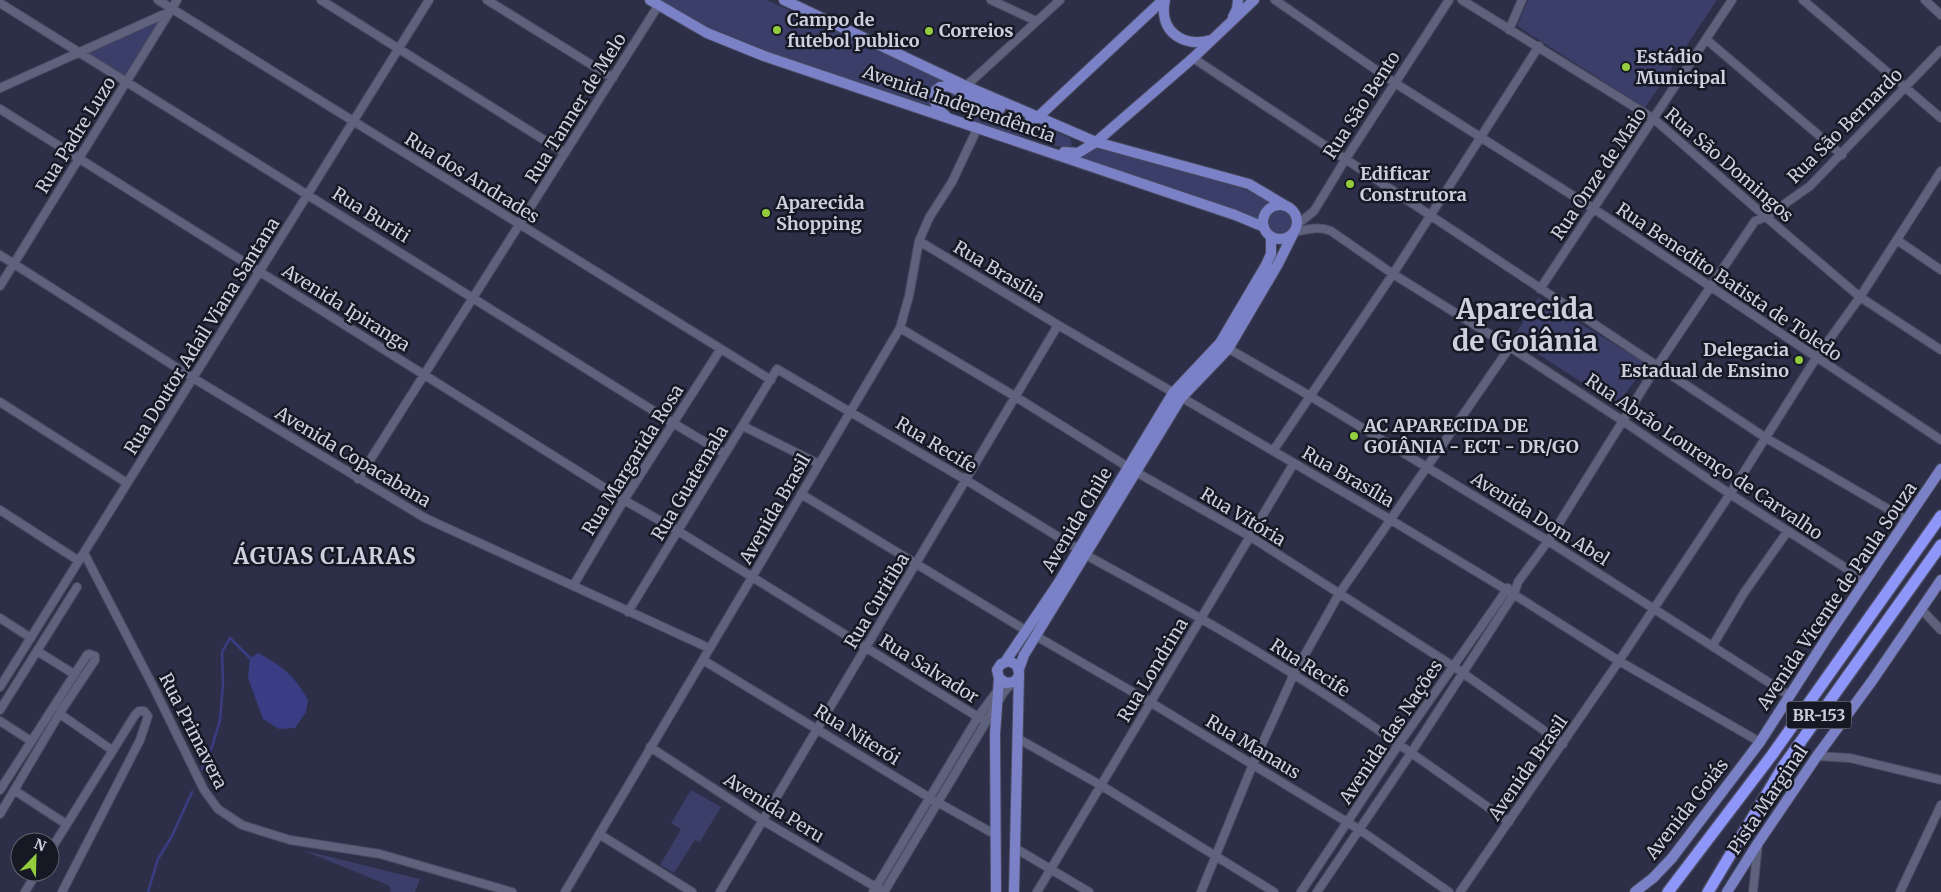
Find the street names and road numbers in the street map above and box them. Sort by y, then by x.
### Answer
street label: Rua Tanner de Melo [520,28,631,187]
street label: Rua São Bento [1318,47,1405,163]
street label: Avenida Independência [859,59,1059,147]
street label: Rua São Bernardo [1782,63,1907,188]
street label: Rua Padre Luzo [31,72,121,197]
street label: Rua Onze de Maio [1546,103,1651,244]
street label: Rua São Domingos [1660,103,1798,227]
street label: Rua dos Andrades [401,127,544,228]
street label: Rua Buriti [328,182,415,248]
street label: Rua Benedito Batista de Toledo [1612,197,1847,366]
street label: Rua Doutor Adail Viana Santana [119,213,284,459]
street label: Rua Brasília [949,235,1049,308]
street label: Avenida Ipiranga [277,259,415,356]
street label: Rua Abrão Lourenço de Carvalho [1581,368,1827,545]
street label: Rua Margarida Rosa [577,380,689,539]
street label: Avenida Copacabana [270,401,436,512]
street label: Rua Recife [892,411,981,478]
street label: Rua Guatemala [646,421,733,544]
street label: Rua Brasília [1298,441,1399,512]
street label: Avenida Brasil [733,449,816,569]
street label: Avenida Chile [1036,463,1117,577]
street label: Avenida Dom Abel [1466,466,1614,571]
street label: Avenida Vicente de Paula Souza [1751,477,1922,715]
street label: Rua Vitória [1196,482,1290,551]
street label: Rua Curitiba [839,549,914,653]
street label: Rua Londrina [1112,613,1193,726]
street label: Rua Salvador [875,629,983,708]
street label: Rua Recife [1266,633,1354,702]
street label: Avenida das Nações [1333,655,1448,809]
street label: Rua Primavera [154,669,233,793]
street label: Rua Niterói [810,699,905,770]
road number: BR-153 [1786,702,1852,728]
street label: Rua Manaus [1202,709,1305,784]
street label: Avenida Brasil [1482,710,1573,826]
street label: Pista Marginal [1723,740,1813,859]
street label: Avenida Goiás [1639,753,1733,865]
street label: Avenida Peru [719,767,829,847]

